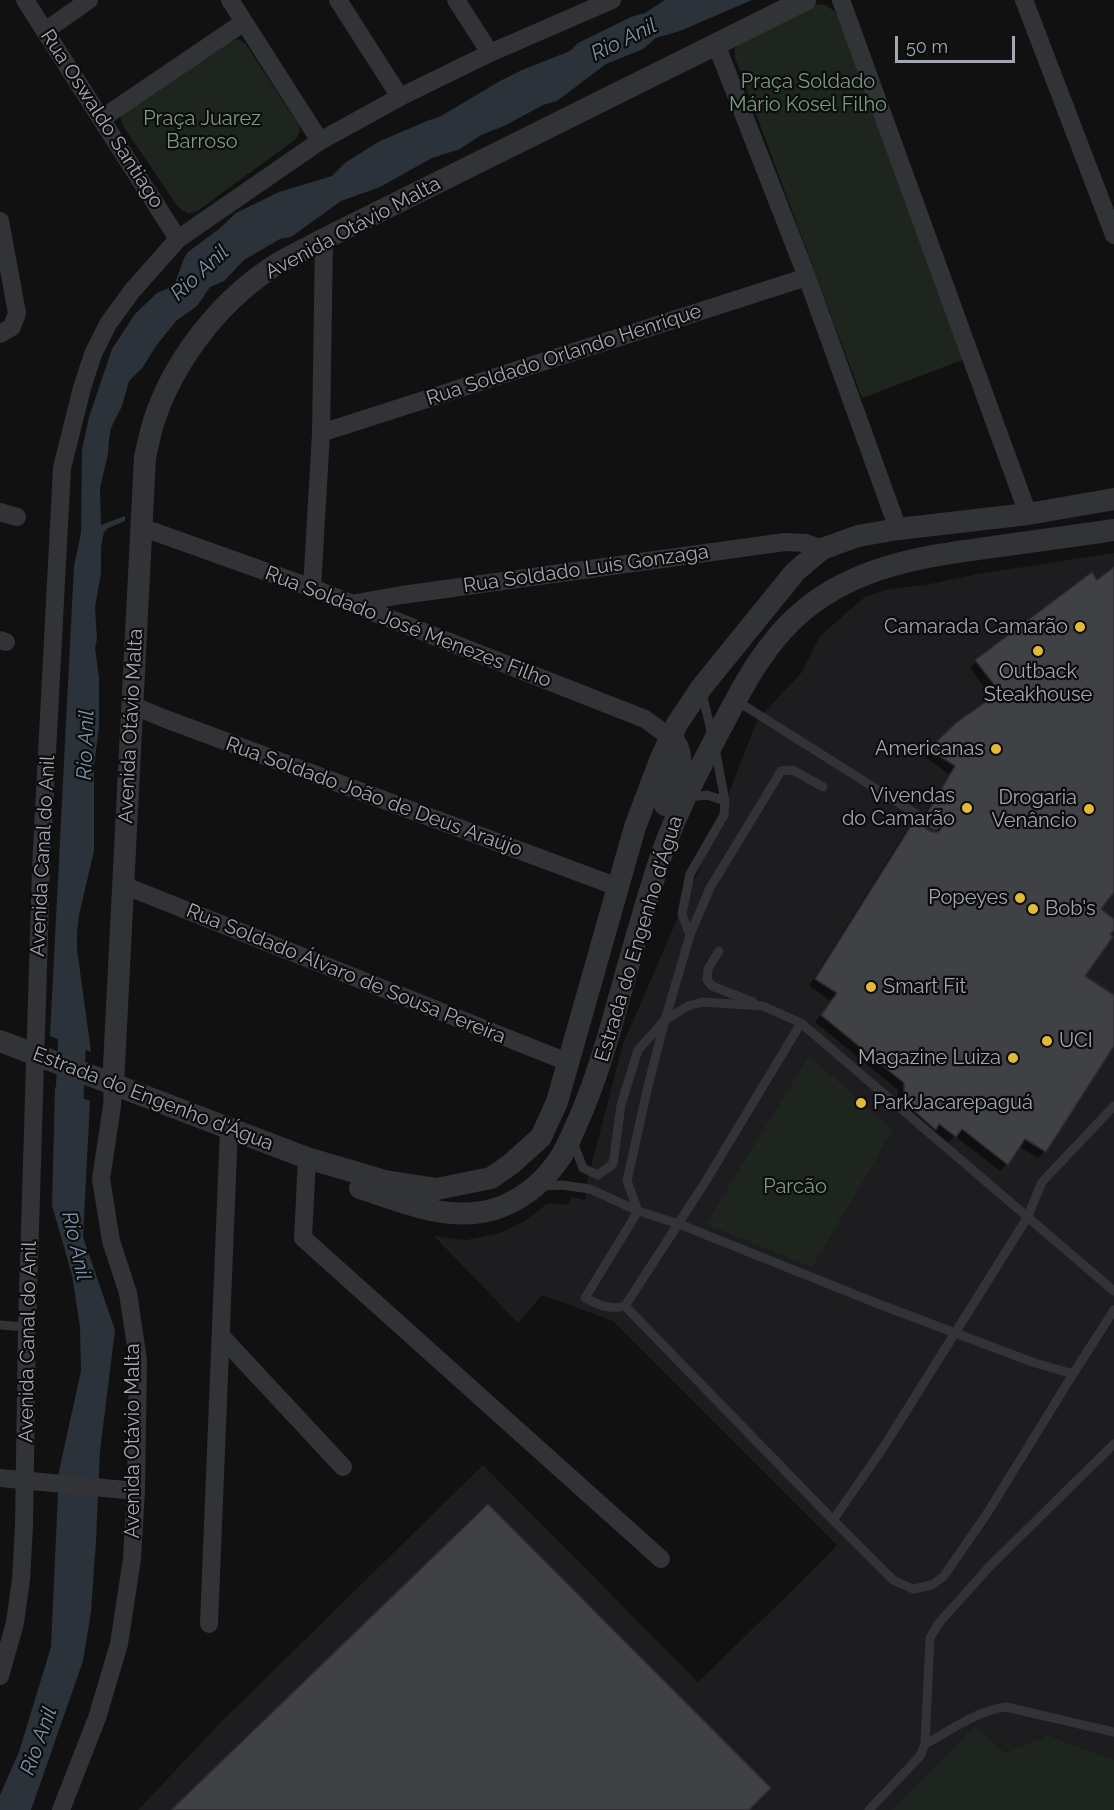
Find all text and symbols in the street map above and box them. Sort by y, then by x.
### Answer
water label: Rio Anil [587,13,661,67]
scale bar [898,24,1018,62]
street label: Rua Oswaldo Santiago [35,25,169,213]
text: 50 m [906,36,948,57]
park label: Praça Soldado Mário Kosel Filho [729,70,887,117]
park label: Praça Juarez Barroso [143,107,261,154]
street label: Avenida Otávio Malta [261,172,445,284]
water label: Rio Anil [166,240,234,306]
street label: Rua Soldado Orlando Henrique [423,299,705,411]
street label: Rua Soldado Luís Gonzaga [462,540,710,598]
street label: Rua Soldado José Menezes Filho [262,561,554,693]
place label: Camarada Camarão [884,615,1068,639]
marker: Camarada Camarão [1073,620,1087,634]
street label: Avenida Otávio Malta [114,628,148,824]
marker: Outback Steakhouse [1031,644,1045,658]
place label: Outback Steakhouse [984,660,1092,707]
water label: Rio Anil [72,709,100,781]
street label: Rua Soldado João de Deus Araújo [222,732,526,862]
place label: Americanas [875,737,984,761]
marker: Americanas [989,742,1003,756]
street label: Avenida Canal do Anil [26,755,60,957]
place label: Vivendas do Camarão [842,784,955,831]
place label: Drogaria Venâncio [992,786,1077,833]
marker: Vivendas do Camarão [960,801,974,815]
marker: Drogaria Venâncio [1082,802,1096,816]
street label: Estrada do Engenho d'Água [590,813,688,1065]
place label: Popeyes [928,886,1008,910]
marker: Popeyes [1013,891,1027,905]
place label: Bob's [1045,897,1096,921]
street label: Rua Soldado Álvaro de Sousa Pereira [183,899,509,1049]
marker: Bob's [1026,902,1040,916]
place label: Smart Fit [883,975,966,999]
marker: Smart Fit [864,980,878,994]
place label: UCI [1059,1029,1093,1053]
marker: UCI [1040,1034,1054,1048]
street label: Estrada do Engenho d'Água [29,1042,277,1156]
place label: Magazine Luiza [858,1046,1001,1070]
marker: Magazine Luiza [1006,1051,1020,1065]
place label: ParkJacarepaguá [873,1091,1033,1115]
marker: ParkJacarepaguá [854,1096,868,1110]
park label: Parcão [763,1175,827,1199]
water label: Rio Anil [56,1209,96,1283]
street label: Avenida Canal do Anil [14,1241,42,1443]
street label: Avenida Otávio Malta [121,1343,145,1539]
water label: Rio Anil [15,1704,63,1778]

